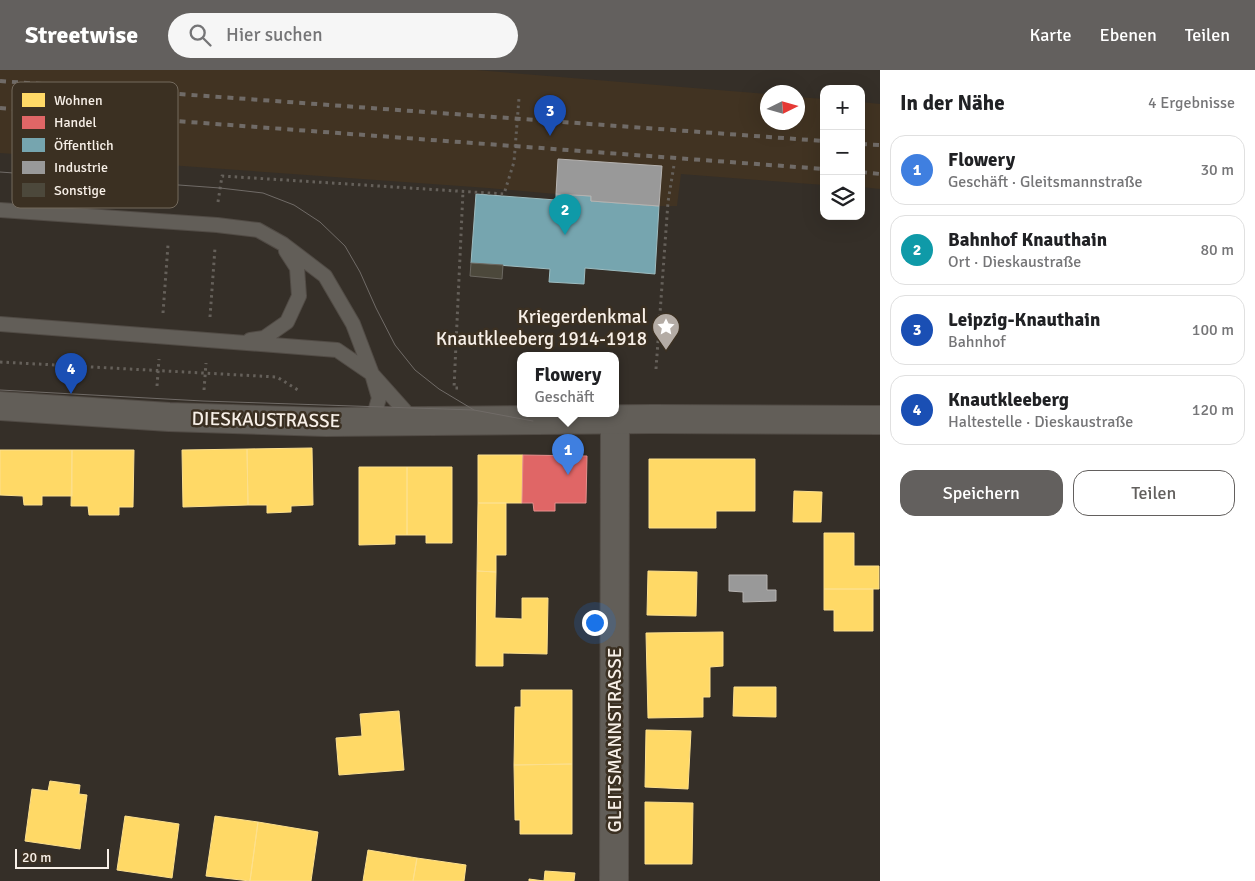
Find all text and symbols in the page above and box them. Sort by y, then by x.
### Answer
search box [168,13,518,58]
text: Streetwise [25,20,138,50]
icon: search [186,21,214,49]
text: Hier suchen [226,23,323,47]
text: Karte [1029,24,1071,46]
text: Ebenen [1099,24,1157,46]
text: Teilen [1185,24,1230,46]
legend [12,82,178,208]
north arrow [760,85,805,130]
map controls [820,85,865,220]
button: + [820,85,865,130]
text: In der Nähe [900,90,1005,116]
text: Wohnen [54,92,103,109]
text: 4 Ergebnisse [1148,93,1235,113]
pin: 3 [534,95,566,136]
text: Handel [54,114,97,131]
button: − [820,130,865,175]
text: Öffentlich [54,137,114,154]
text: Flowery [948,148,1015,172]
text: Industrie [54,159,108,176]
text: 1 [913,160,921,180]
text: 30 m [1200,160,1234,180]
text: Geschäft · Gleitsmannstraße [948,172,1143,192]
button: layers [820,175,865,220]
text: Sonstige [54,182,106,199]
pin: 2 [549,194,581,235]
text: Bahnhof Knauthain [948,228,1107,252]
text: 2 [913,240,921,260]
text: 80 m [1200,240,1234,260]
text: Ort · Dieskaustraße [948,252,1081,272]
place label: Kriegerdenkmal Knautkleeberg 1914-1918 [436,305,647,351]
text: Leipzig-Knauthain [948,308,1100,332]
place icon: Kriegerdenkmal Knautkleeberg 1914-1918 [651,312,681,351]
text: 3 [913,320,921,340]
text: 100 m [1192,320,1234,340]
text: Bahnhof [948,332,1006,352]
popup [517,352,619,417]
pin: 4 [55,353,87,394]
text: Flowery [534,363,602,387]
text: Geschäft [534,387,595,407]
text: Knautkleeberg [948,388,1069,412]
text: 4 [913,400,921,420]
text: 120 m [1192,400,1234,420]
street label: DIESKAUSTRASSE [191,407,341,433]
text: Haltestelle · Dieskaustraße [948,412,1133,432]
pin: 1 [552,434,584,475]
button: Speichern [900,470,1063,516]
button: Teilen [1073,470,1235,516]
your location [582,610,608,636]
street label: GLEITSMANNSTRASSE [603,647,627,833]
scale bar [15,846,109,869]
text: 20 m [22,849,51,866]

